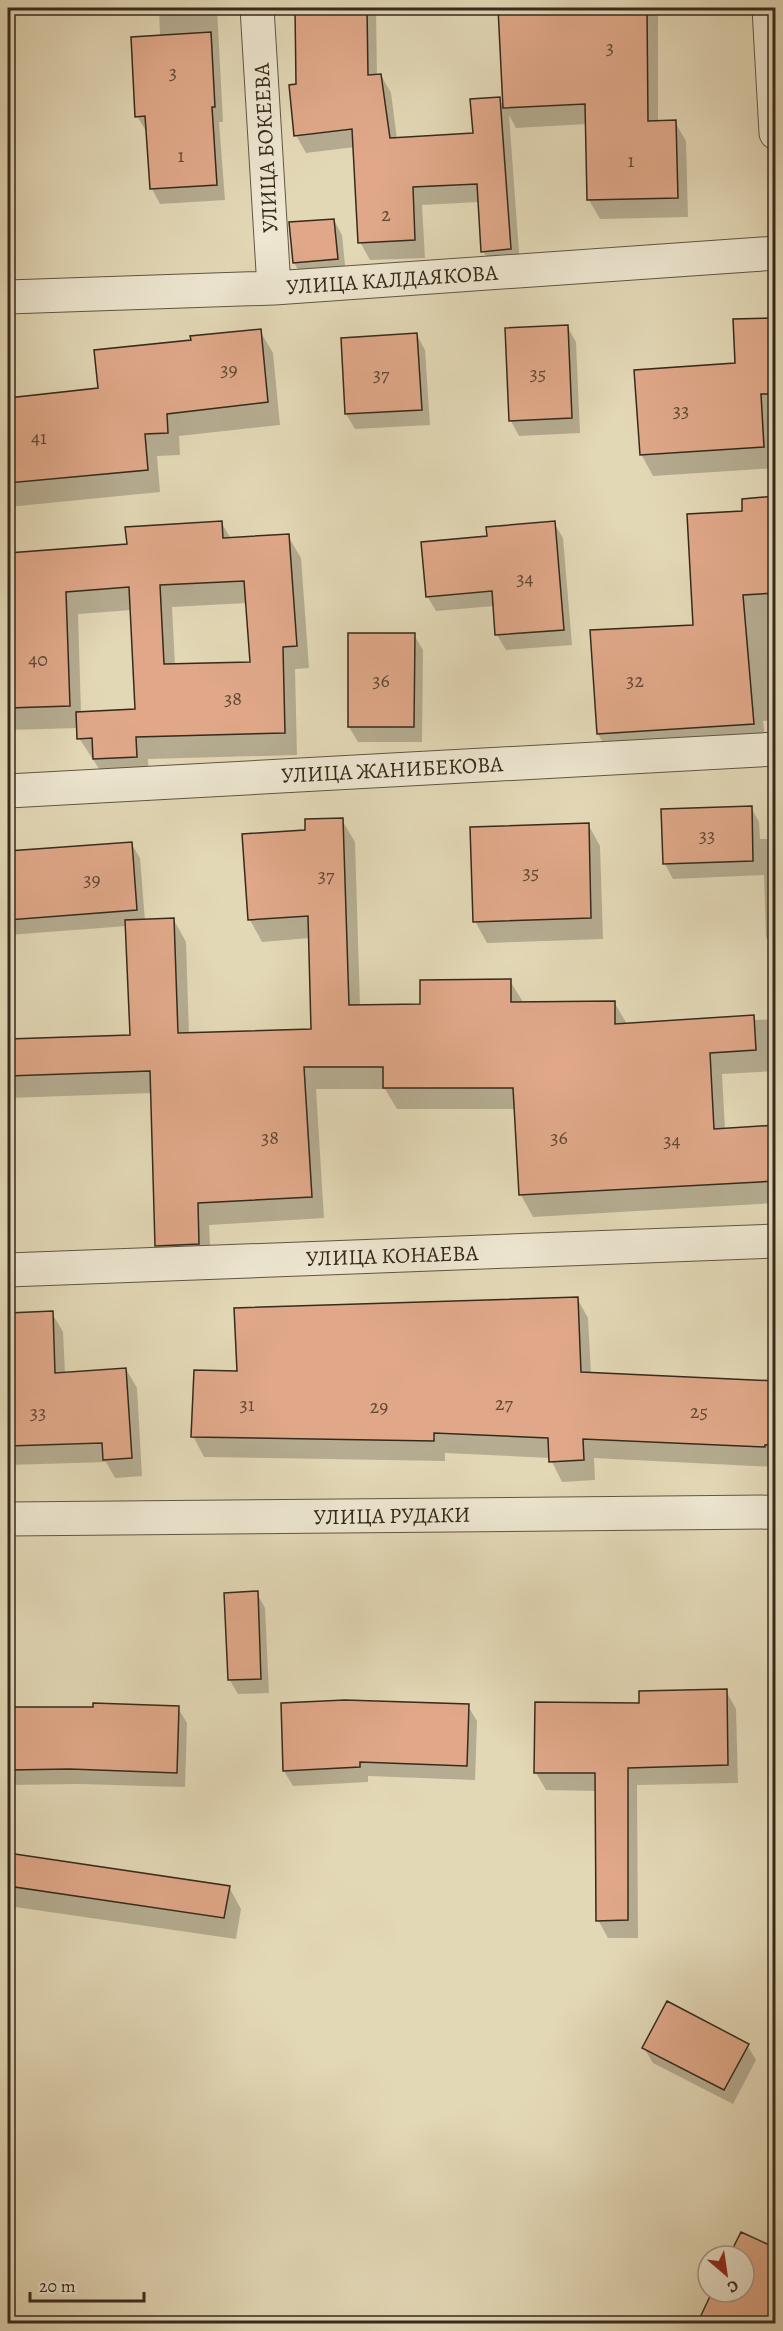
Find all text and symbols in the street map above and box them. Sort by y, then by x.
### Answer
house number: 3 [606,34,614,61]
house number: 3 [169,59,177,86]
street label: УЛИЦА БОКЕЕВА [247,61,285,234]
house number: 1 [178,142,185,169]
house number: 1 [628,147,635,174]
house number: 2 [381,201,391,228]
street label: УЛИЦА КАЛДАЯКОВА [285,258,500,302]
house number: 39 [220,356,238,383]
house number: 35 [530,360,546,387]
house number: 37 [373,361,390,388]
house number: 33 [673,397,689,424]
house number: 41 [31,424,47,451]
house number: 34 [516,565,534,592]
house number: 40 [28,646,48,673]
house number: 36 [372,667,390,694]
house number: 32 [626,667,644,694]
house number: 38 [224,685,242,712]
street label: УЛИЦА ЖАНИБЕКОВА [280,749,505,791]
house number: 33 [699,822,715,849]
house number: 35 [523,859,539,886]
house number: 37 [318,862,335,889]
house number: 39 [83,866,101,893]
house number: 38 [261,1124,279,1151]
house number: 36 [550,1124,568,1151]
house number: 34 [663,1127,681,1154]
street label: УЛИЦА КОНАЕВА [305,1238,480,1274]
house number: 27 [495,1390,514,1417]
house number: 31 [239,1391,255,1418]
house number: 29 [370,1393,388,1420]
house number: 25 [690,1398,708,1425]
house number: 33 [30,1399,46,1426]
street label: УЛИЦА РУДАКИ [313,1500,471,1532]
north arrow [696,2244,756,2304]
scale bar [30,2265,144,2303]
text: 20 m [39,2274,76,2298]
text: С [723,2274,742,2298]

